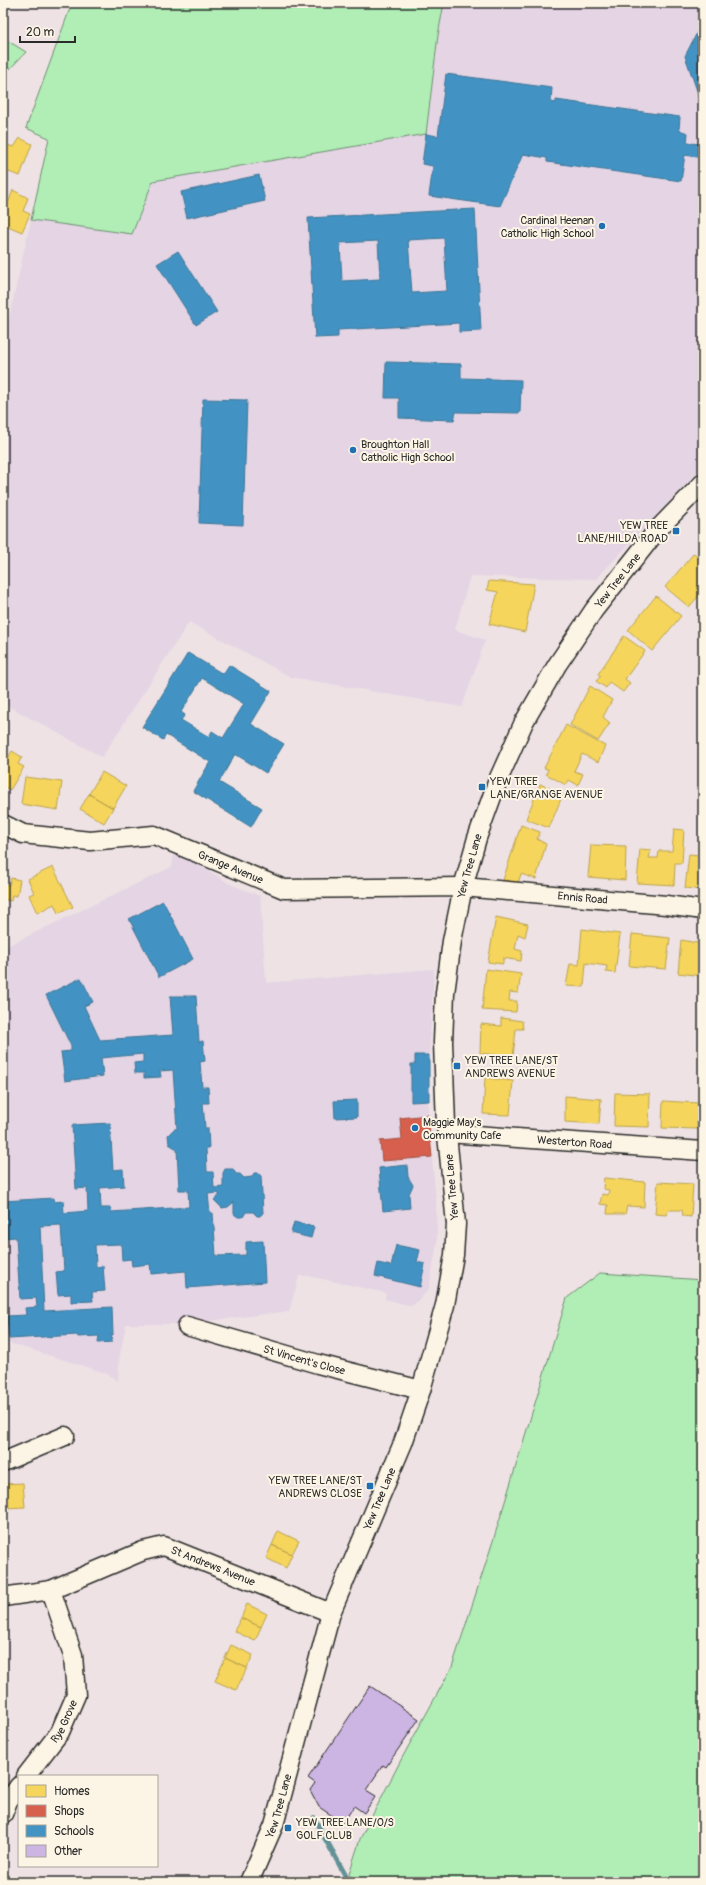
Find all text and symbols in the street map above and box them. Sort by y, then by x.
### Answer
scale bar [20,18,75,44]
text: 20 m [26,25,55,40]
place label: Cardinal Heenan Catholic High School [501,214,594,240]
marker: Cardinal Heenan Catholic High School [597,221,607,231]
place label: Broughton Hall Catholic High School [361,438,454,464]
marker: Broughton Hall Catholic High School [348,445,358,455]
place label: YEW TREE LANE/HILDA ROAD [577,519,668,545]
marker: YEW TREE LANE/HILDA ROAD [671,526,681,536]
street label: Yew Tree Lane [591,550,643,611]
place label: YEW TREE LANE/GRANGE AVENUE [489,775,603,801]
marker: YEW TREE LANE/GRANGE AVENUE [477,782,487,792]
street label: Yew Tree Lane [454,831,485,900]
street label: Grange Avenue [196,848,266,886]
street label: Ennis Road [557,889,608,906]
place label: YEW TREE LANE/ST ANDREWS AVENUE [464,1054,558,1080]
marker: YEW TREE LANE/ST ANDREWS AVENUE [452,1061,462,1071]
place label: Maggie May's Community Cafe [423,1116,502,1142]
marker: Maggie May's Community Cafe [410,1123,420,1133]
street label: Westerton Road [537,1133,613,1151]
street label: Yew Tree Lane [443,1153,461,1221]
street label: St Vincent's Close [262,1342,347,1377]
street label: Yew Tree Lane [360,1465,399,1532]
place label: YEW TREE LANE/ST ANDREWS CLOSE [268,1474,362,1500]
marker: YEW TREE LANE/ST ANDREWS CLOSE [365,1481,375,1491]
street label: St Andrews Avenue [169,1543,258,1589]
street label: Rye Grove [48,1697,80,1745]
street label: Yew Tree Lane [262,1772,294,1841]
legend [18,1775,158,1867]
text: Homes [54,1784,90,1799]
text: Shops [54,1804,85,1819]
place label: YEW TREE LANE/O/S GOLF CLUB [295,1816,394,1842]
marker: YEW TREE LANE/O/S GOLF CLUB [283,1823,293,1833]
text: Schools [54,1824,94,1839]
text: Other [54,1844,83,1859]

